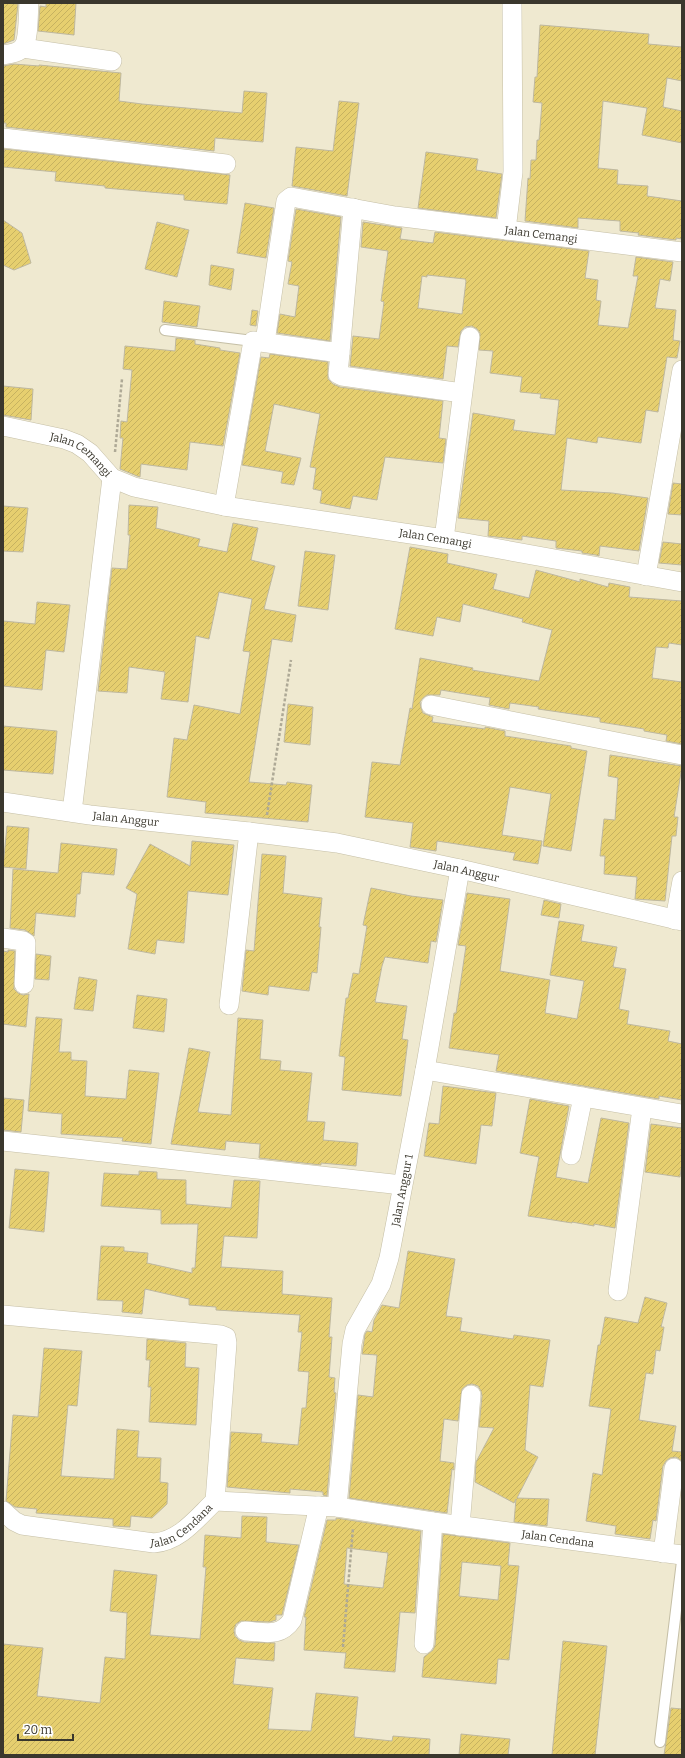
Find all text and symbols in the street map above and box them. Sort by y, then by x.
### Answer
street label: Jalan Cemangi [503,223,579,245]
street label: Jalan Cemangi [48,430,115,480]
street label: Jalan Cemangi [397,526,473,551]
street label: Jalan Anggur [91,809,160,829]
street label: Jalan Anggur [432,857,500,884]
street label: Jalan Anggur 1 [389,1153,415,1228]
street label: Jalan Cendana [149,1501,215,1550]
street label: Jalan Cendana [520,1527,595,1550]
scale bar [18,1716,73,1742]
text: 20 m [24,1723,53,1737]

